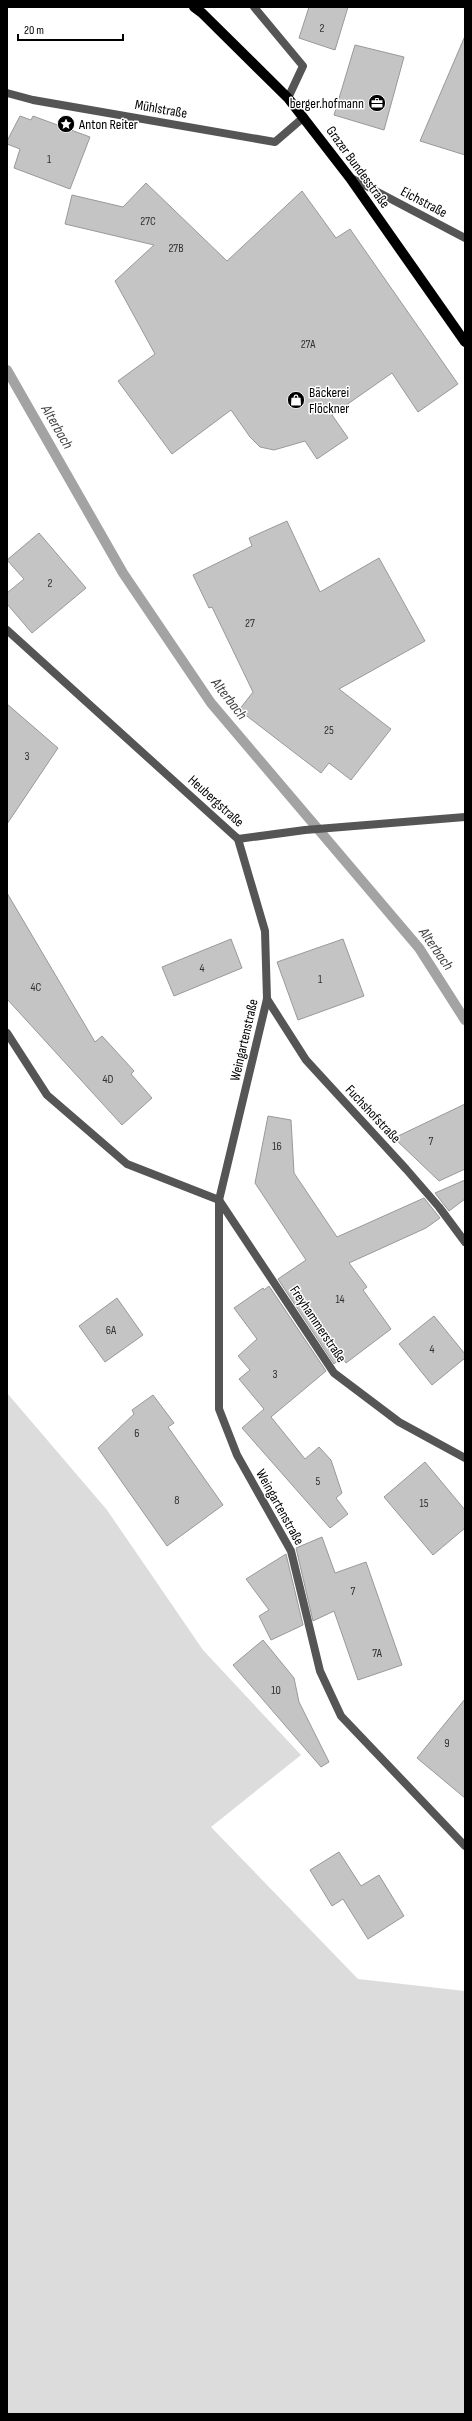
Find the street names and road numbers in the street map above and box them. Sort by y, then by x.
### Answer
street label: Mühlstraße [134,96,188,122]
street label: Grazer Bundesstraße [323,123,393,211]
street label: Eichstraße [398,183,450,221]
street label: Heubergstraße [185,772,247,830]
street label: Weingartenstraße [226,997,262,1083]
street label: Fuchshofstraße [342,1081,404,1147]
street label: Freyhammerstraße [286,1282,350,1366]
street label: Weingartenstraße [252,1466,308,1548]

